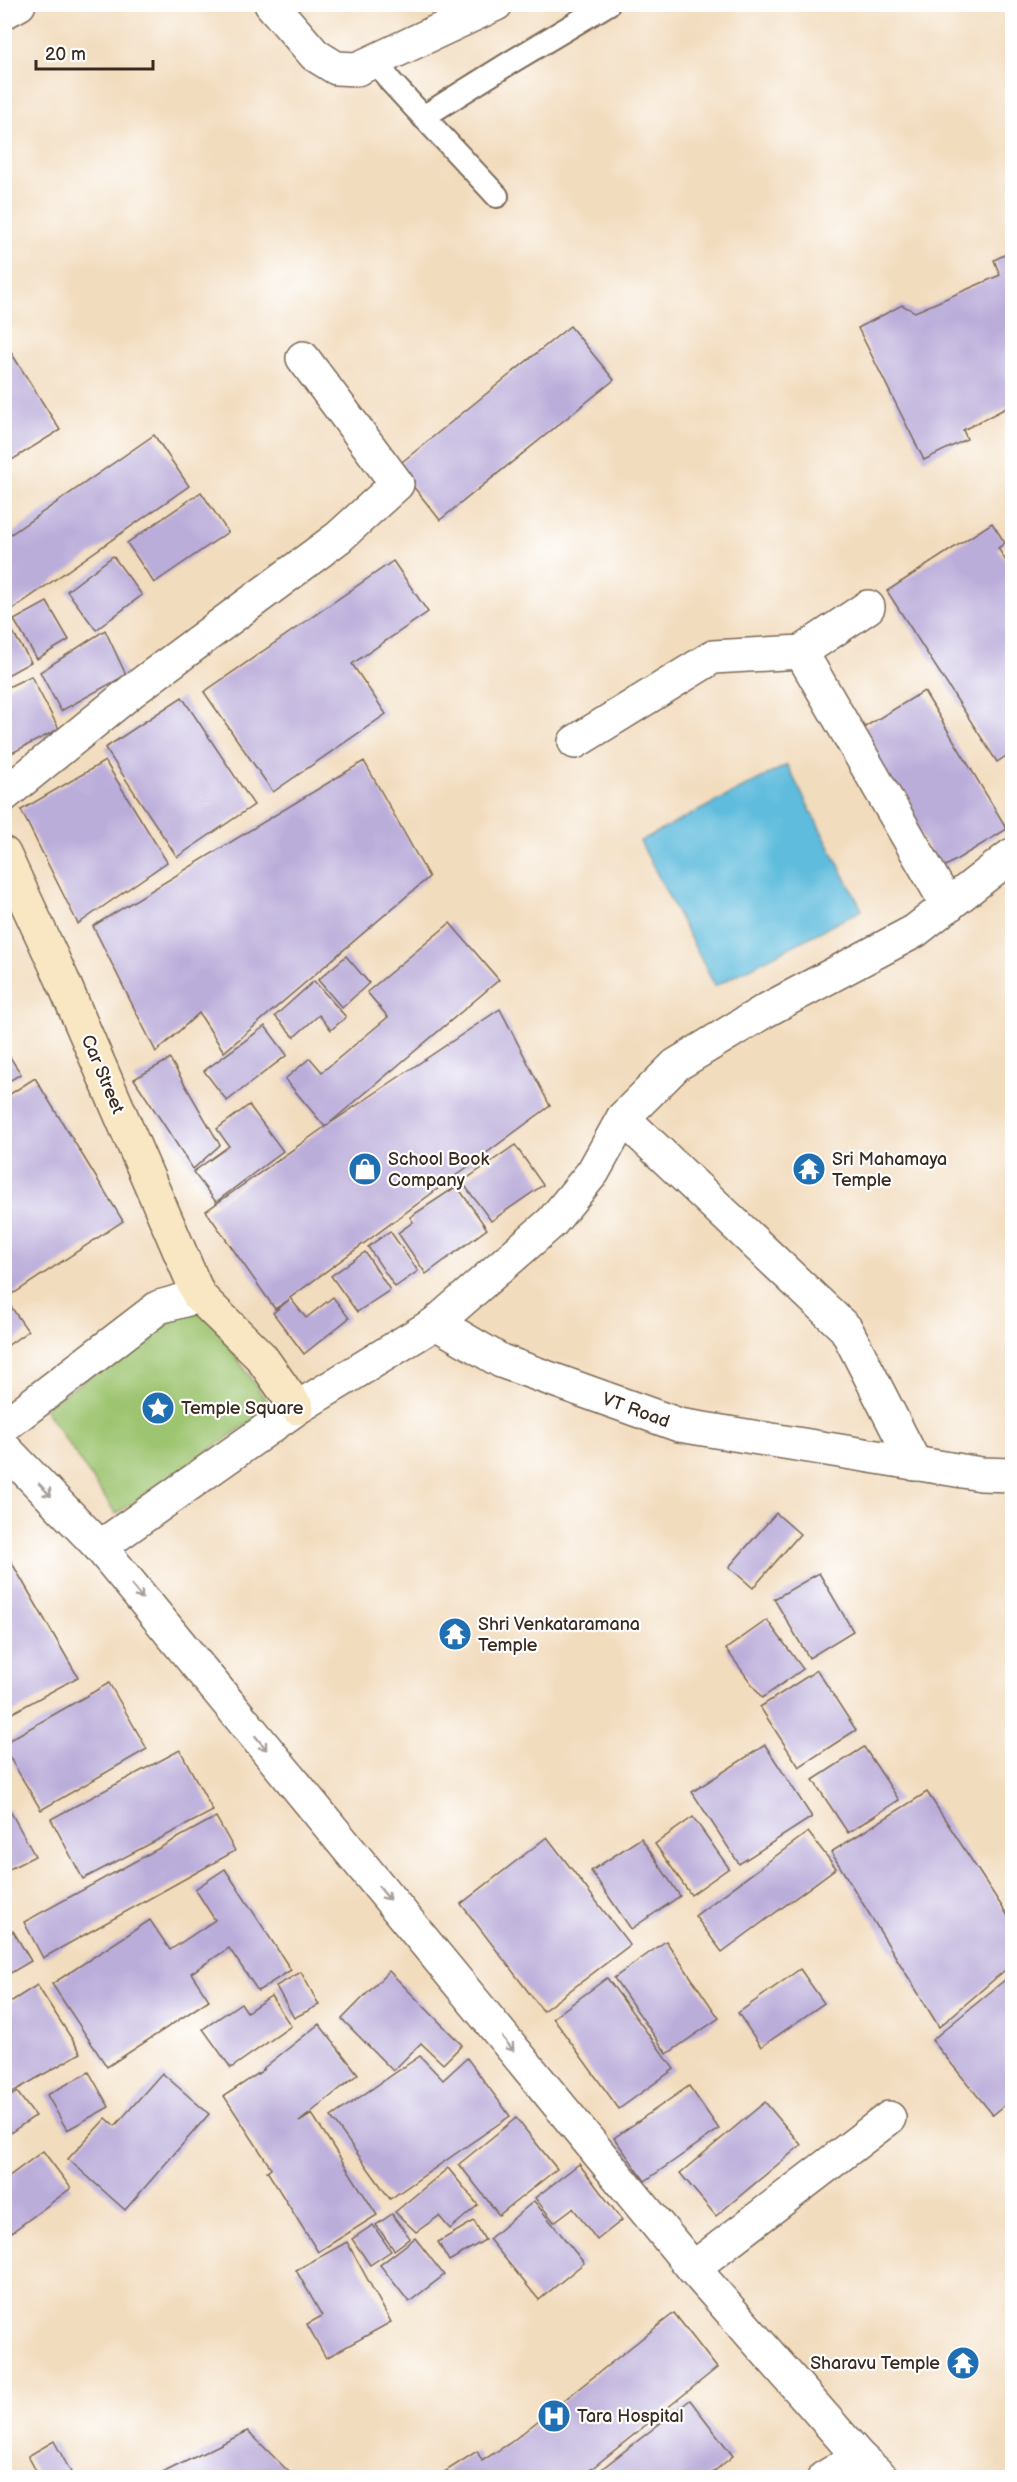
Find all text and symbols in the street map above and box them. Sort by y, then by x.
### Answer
scale bar [36,33,153,71]
text: 20 m [45,44,86,65]
street label: Car Street [77,1032,129,1117]
place label: School Book Company [388,1149,490,1191]
place label: Sri Mahamaya Temple [832,1149,947,1191]
shop icon: School Book Company [347,1151,383,1187]
temple icon: Sri Mahamaya Temple [791,1151,827,1187]
street label: VT Road [599,1389,672,1432]
place icon: Temple Square [140,1390,176,1426]
place label: Temple Square [181,1398,304,1419]
one-way arrow [38,1483,52,1498]
one-way arrow [130,1584,143,1600]
place label: Shri Venkataramana Temple [478,1614,640,1656]
temple icon: Shri Venkataramana Temple [437,1616,473,1652]
one-way arrow [254,1735,267,1751]
one-way arrow [378,1885,391,1901]
one-way arrow [502,2036,515,2052]
temple icon: Sharavu Temple [945,2345,981,2381]
place label: Sharavu Temple [810,2353,940,2374]
hospital icon: Tara Hospital [536,2398,572,2434]
place label: Tara Hospital [577,2406,683,2427]

